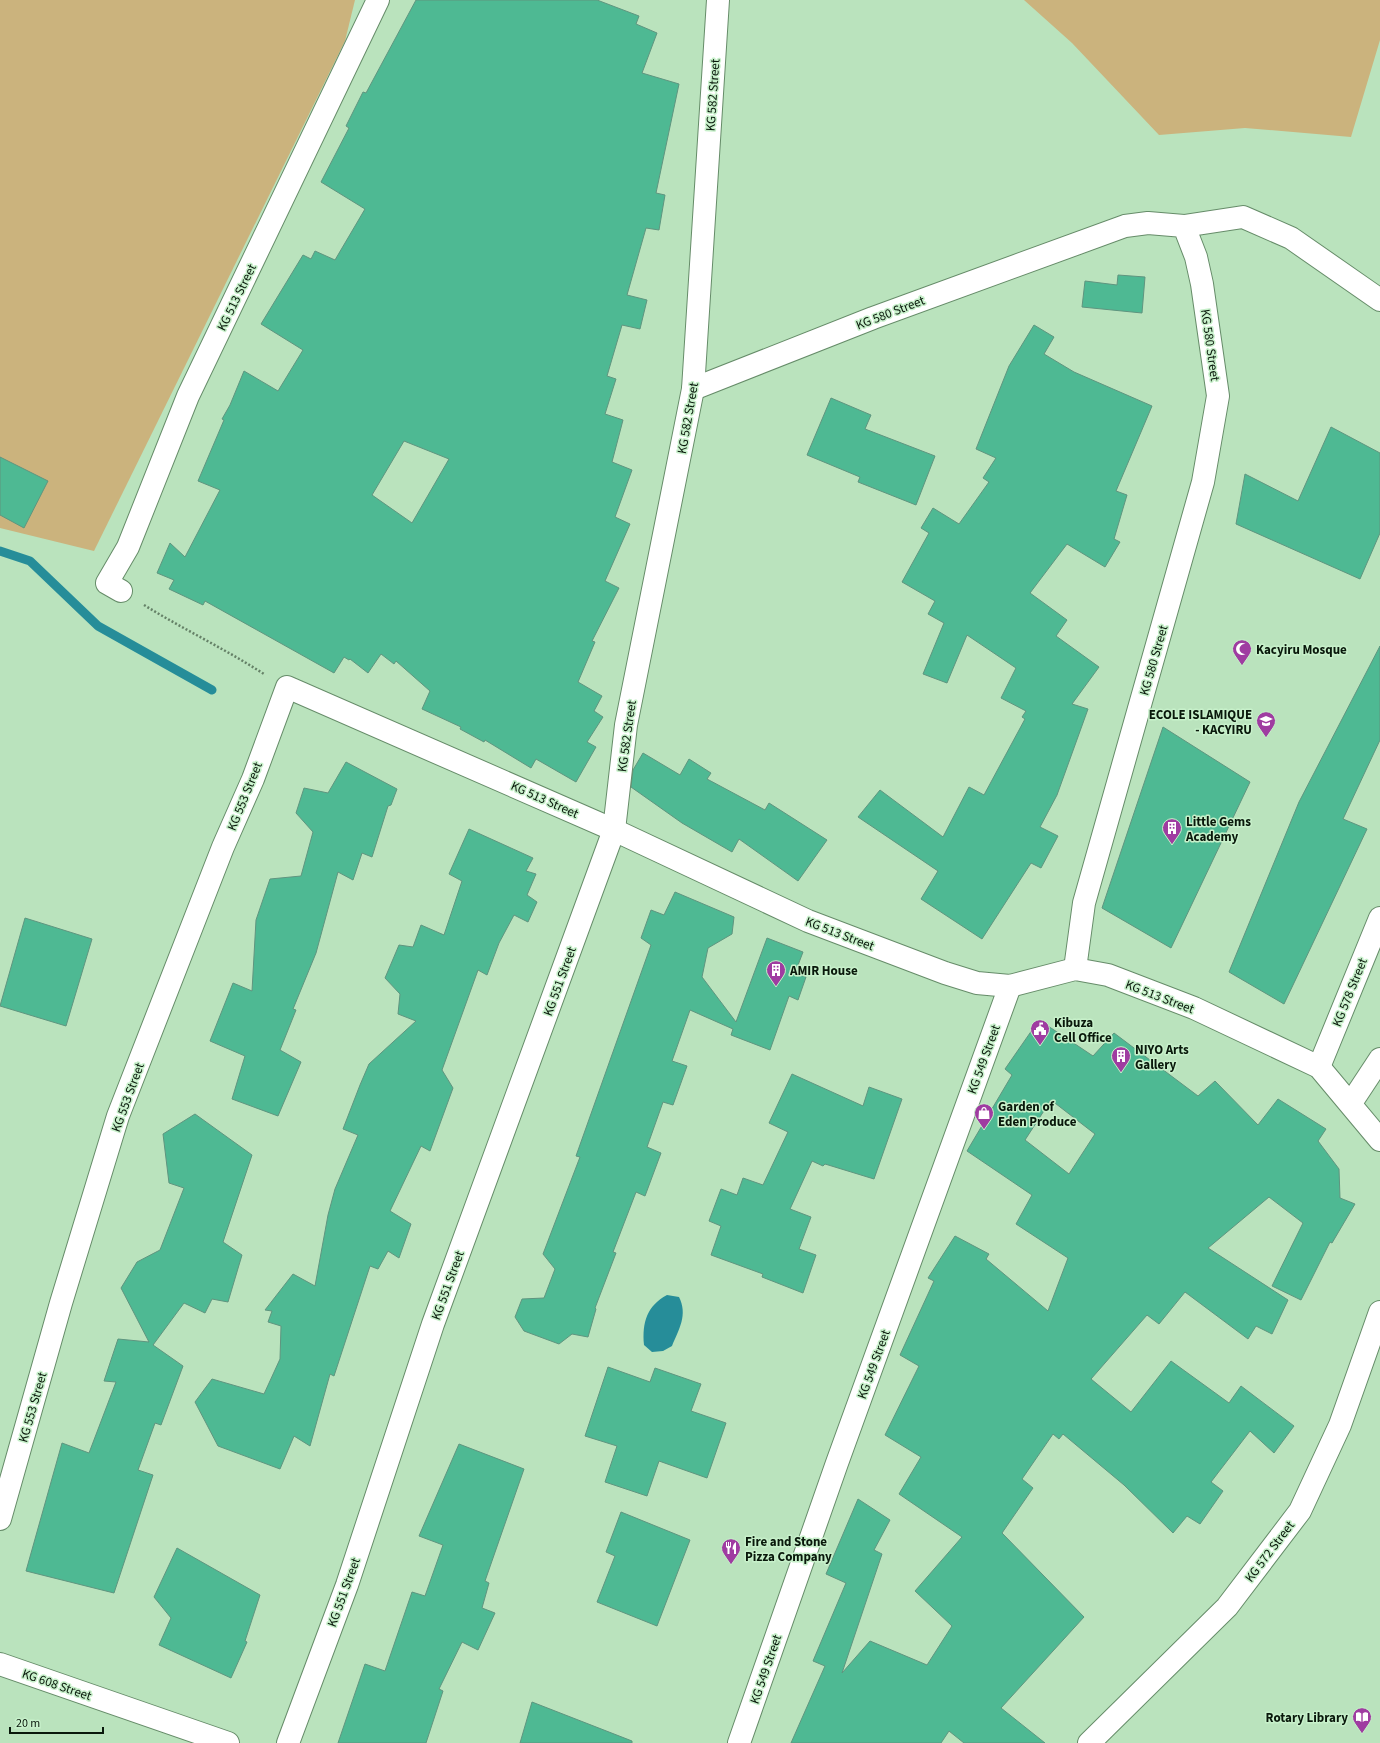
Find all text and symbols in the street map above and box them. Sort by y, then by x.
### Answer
street label: KG 582 Street [701,58,725,132]
street label: KG 513 Street [213,260,261,334]
street label: KG 580 Street [853,291,928,334]
street label: KG 580 Street [1196,308,1224,383]
street label: KG 582 Street [673,380,703,455]
street label: KG 580 Street [1135,622,1173,698]
mosque icon: Kacyiru Mosque [1231,638,1253,666]
place label: Kacyiru Mosque [1256,641,1347,659]
street label: KG 582 Street [613,698,641,773]
place label: ECOLE ISLAMIQUE - KACYIRU [1149,706,1252,739]
school or university icon: ECOLE ISLAMIQUE - KACYIRU [1255,710,1277,738]
street label: KG 553 Street [223,759,267,833]
street label: KG 513 Street [508,777,582,823]
place label: Little Gems Academy [1185,813,1251,846]
building icon: Little Gems Academy [1161,817,1183,845]
street label: KG 513 Street [803,913,877,956]
street label: KG 551 Street [539,944,581,1018]
street label: KG 578 Street [1328,955,1372,1029]
building icon: AMIR House [765,959,787,987]
place label: AMIR House [789,962,858,980]
street label: KG 513 Street [1123,976,1197,1019]
place label: Kibuza Cell Office [1054,1014,1112,1047]
public building icon: Kibuza Cell Office [1029,1018,1051,1046]
street label: KG 549 Street [963,1022,1005,1096]
place label: NIYO Arts Gallery [1135,1041,1189,1074]
building icon: NIYO Arts Gallery [1110,1045,1132,1073]
street label: KG 553 Street [107,1060,149,1134]
place label: Garden of Eden Produce [998,1098,1077,1131]
shop icon: Garden of Eden Produce [973,1102,995,1130]
street label: KG 551 Street [427,1248,469,1322]
street label: KG 549 Street [853,1327,895,1401]
street label: KG 553 Street [14,1369,52,1445]
street label: KG 572 Street [1241,1517,1299,1586]
place label: Fire and Stone Pizza Company [745,1533,832,1566]
restaurant icon: Fire and Stone Pizza Company [720,1537,742,1565]
street label: KG 551 Street [323,1555,365,1629]
street label: KG 549 Street [746,1632,786,1707]
street label: KG 608 Street [19,1665,94,1705]
library icon: Rotary Library [1351,1706,1373,1734]
scale bar [10,1709,103,1735]
place label: Rotary Library [1266,1709,1348,1727]
text: 20 m [16,1715,40,1732]

